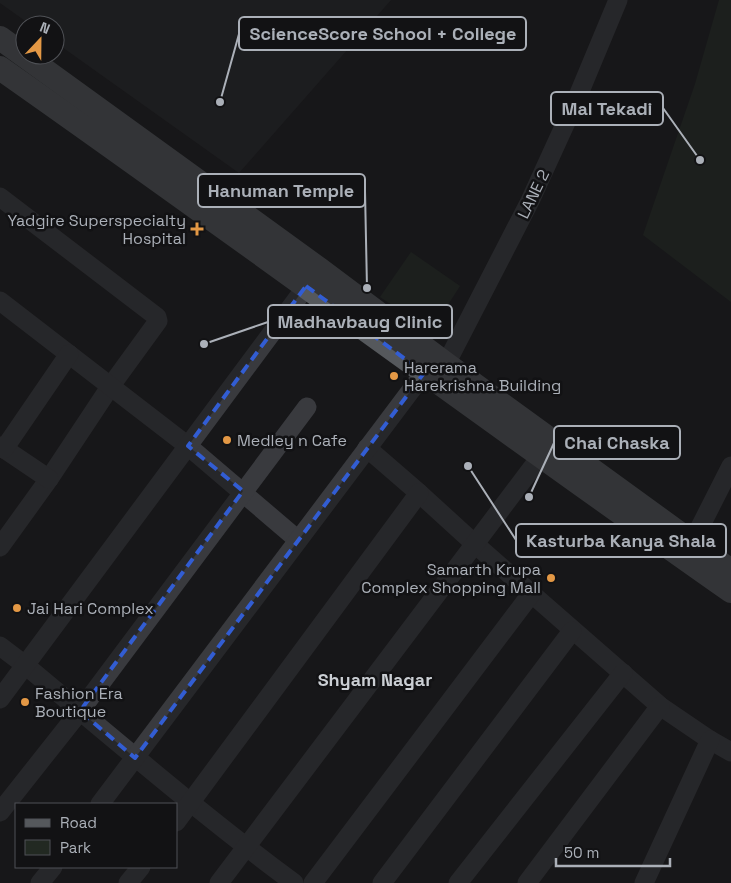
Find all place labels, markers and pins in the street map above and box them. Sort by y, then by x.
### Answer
callout: ScienceScore School + College [239,17,526,50]
callout: Mal Tekadi [551,92,663,125]
callout: Hanuman Temple [198,174,365,207]
place label: Yadgire Superspecialty Hospital [8,210,186,249]
marker: Yadgire Superspecialty Hospital [190,222,204,236]
callout: Madhavbaug Clinic [268,305,452,338]
place label: Harerama Harekrishna Building [404,357,561,396]
marker: Harerama Harekrishna Building [388,370,400,382]
callout: Chai Chaska [554,426,680,459]
place label: Medley n Cafe [237,430,347,451]
marker: Medley n Cafe [221,434,233,446]
callout: Kasturba Kanya Shala [516,524,726,557]
place label: Samarth Krupa Complex Shopping Mall [361,559,541,598]
marker: Samarth Krupa Complex Shopping Mall [545,572,557,584]
place label: Jai Hari Complex [27,598,154,619]
marker: Jai Hari Complex [11,602,23,614]
place label: Fashion Era Boutique [35,683,123,722]
marker: Fashion Era Boutique [19,696,31,708]

